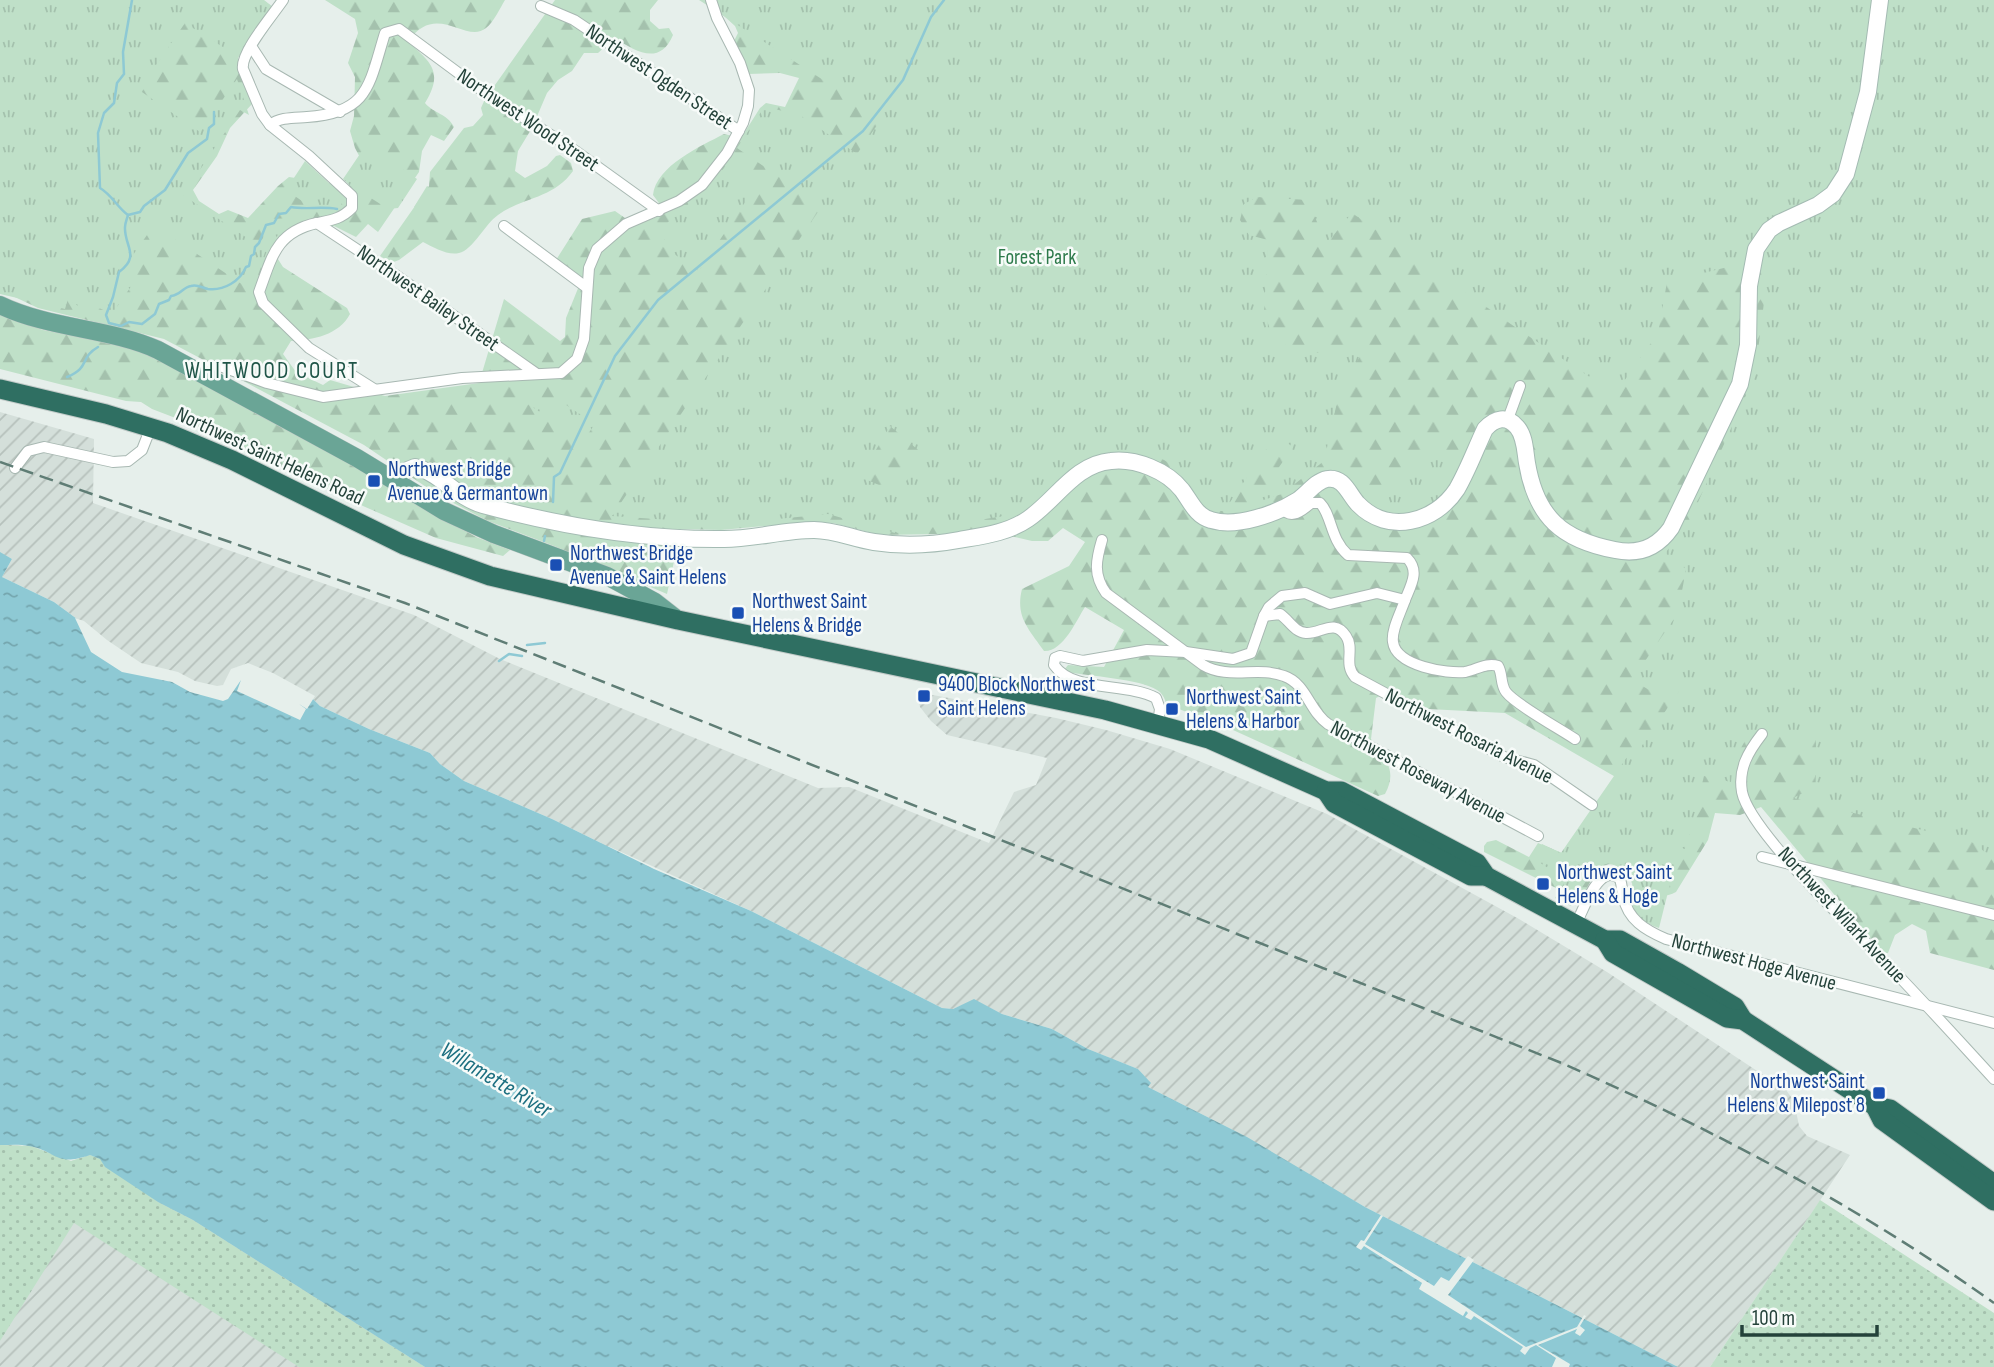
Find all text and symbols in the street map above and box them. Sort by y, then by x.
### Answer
street label: Northwest Ogden Street [581,19,737,135]
street label: Northwest Wood Street [452,63,604,177]
street label: Northwest Bailey Street [352,240,504,356]
park label: Forest Park [998,245,1076,270]
district label: WHITWOOD COURT [185,357,359,385]
street label: Northwest Saint Helens Road [172,401,368,511]
place label: Northwest Bridge Avenue & Germantown [387,457,548,506]
marker: Northwest Bridge Avenue & Germantown [366,473,382,489]
place label: Northwest Bridge Avenue & Saint Helens [569,541,726,590]
marker: Northwest Bridge Avenue & Saint Helens [548,557,564,573]
place label: Northwest Saint Helens & Bridge [752,589,867,638]
marker: Northwest Saint Helens & Bridge [730,605,746,621]
place label: 9400 Block Northwest Saint Helens [938,672,1095,721]
street label: Northwest Rosaria Avenue [1381,683,1557,789]
place label: Northwest Saint Helens & Harbor [1186,685,1301,734]
marker: 9400 Block Northwest Saint Helens [916,688,932,704]
marker: Northwest Saint Helens & Harbor [1164,701,1180,717]
street label: Northwest Roseway Avenue [1326,715,1510,829]
street label: Northwest Wilark Avenue [1773,842,1911,988]
place label: Northwest Saint Helens & Hoge [1557,860,1672,909]
marker: Northwest Saint Helens & Hoge [1535,876,1551,892]
street label: Northwest Hoge Avenue [1669,928,1839,996]
water label: Willamette River [435,1036,558,1125]
place label: Northwest Saint Helens & Milepost 8 [1727,1069,1865,1118]
marker: Northwest Saint Helens & Milepost 8 [1871,1085,1887,1101]
scale bar [1742,1294,1877,1338]
text: 100 m [1752,1306,1795,1331]

